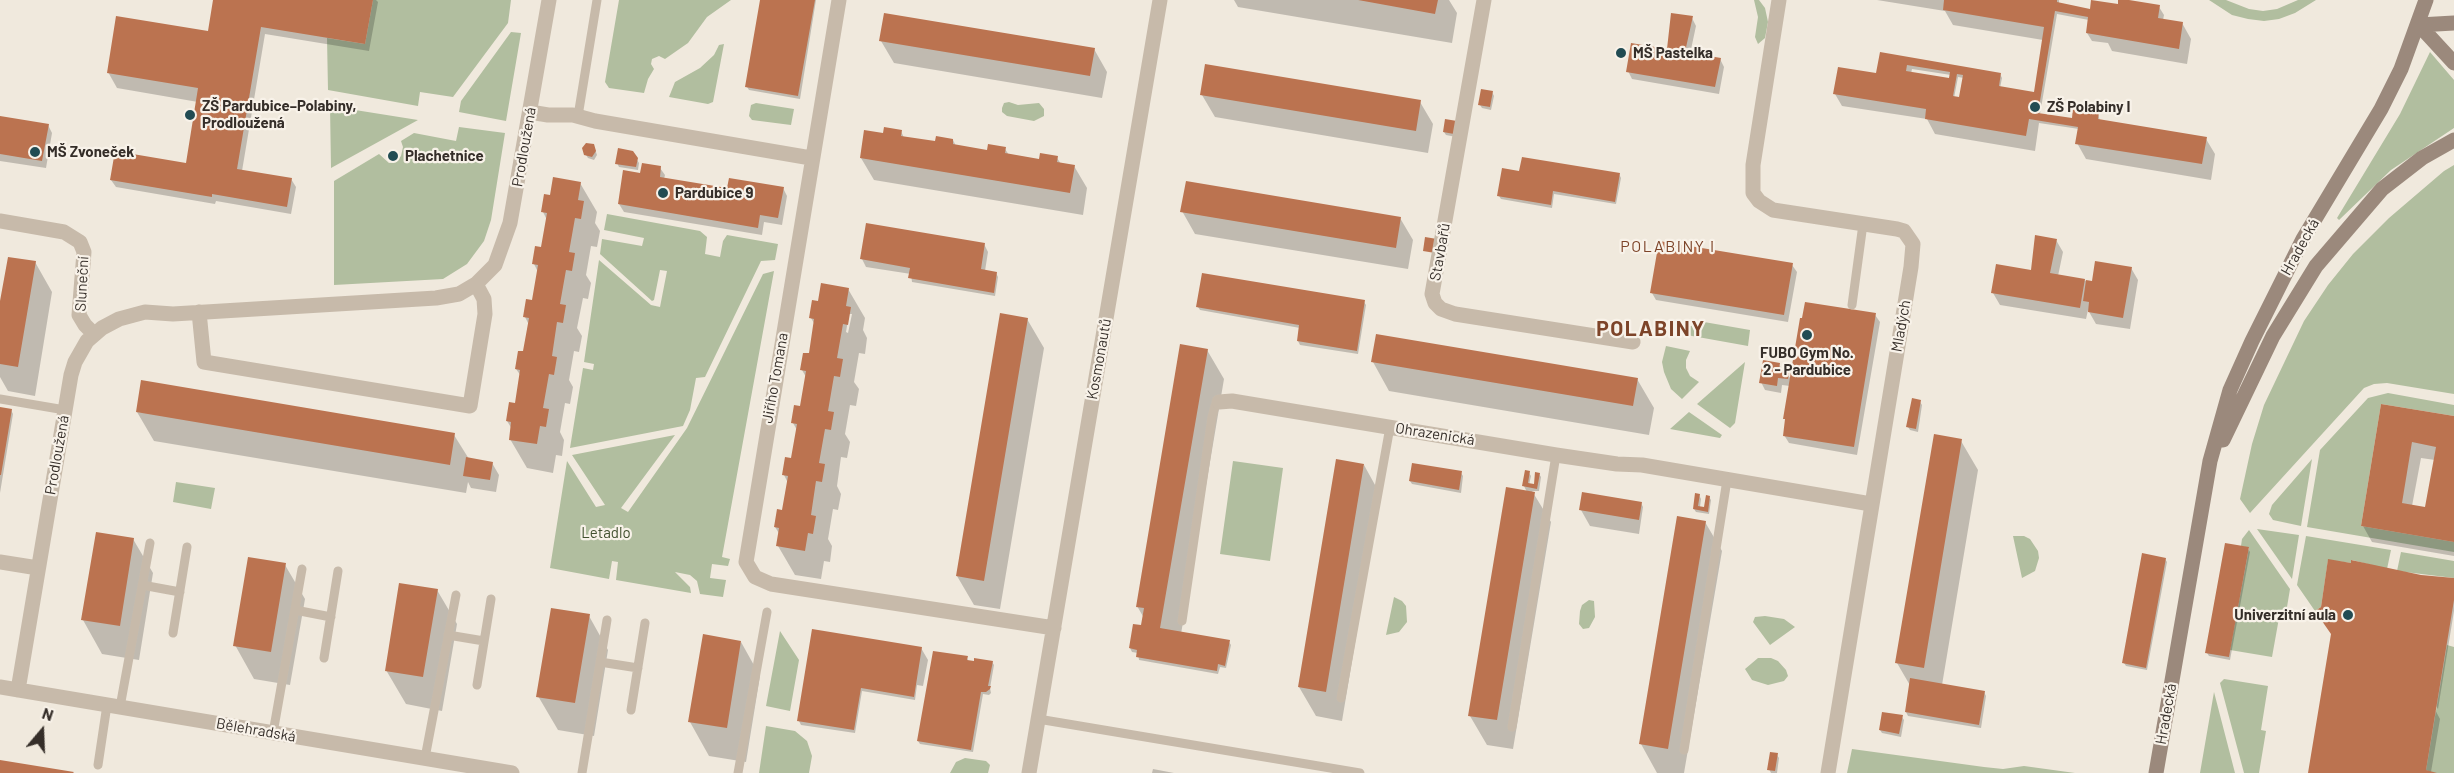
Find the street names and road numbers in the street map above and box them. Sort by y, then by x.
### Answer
street label: Prodloužená [508,106,540,188]
street label: Hradecká [2277,216,2323,278]
street label: Stavbařů [1426,222,1454,282]
street label: Sluneční [72,256,92,312]
street label: Mladých [1888,299,1914,353]
street label: Kosmonautů [1083,317,1115,401]
street label: Jiřího Tomana [758,331,792,425]
street label: Prodloužená [41,414,73,496]
street label: Ohrazenická [1394,419,1476,449]
street label: Hradecká [2152,682,2180,746]
street label: Bělehradská [215,714,297,746]

